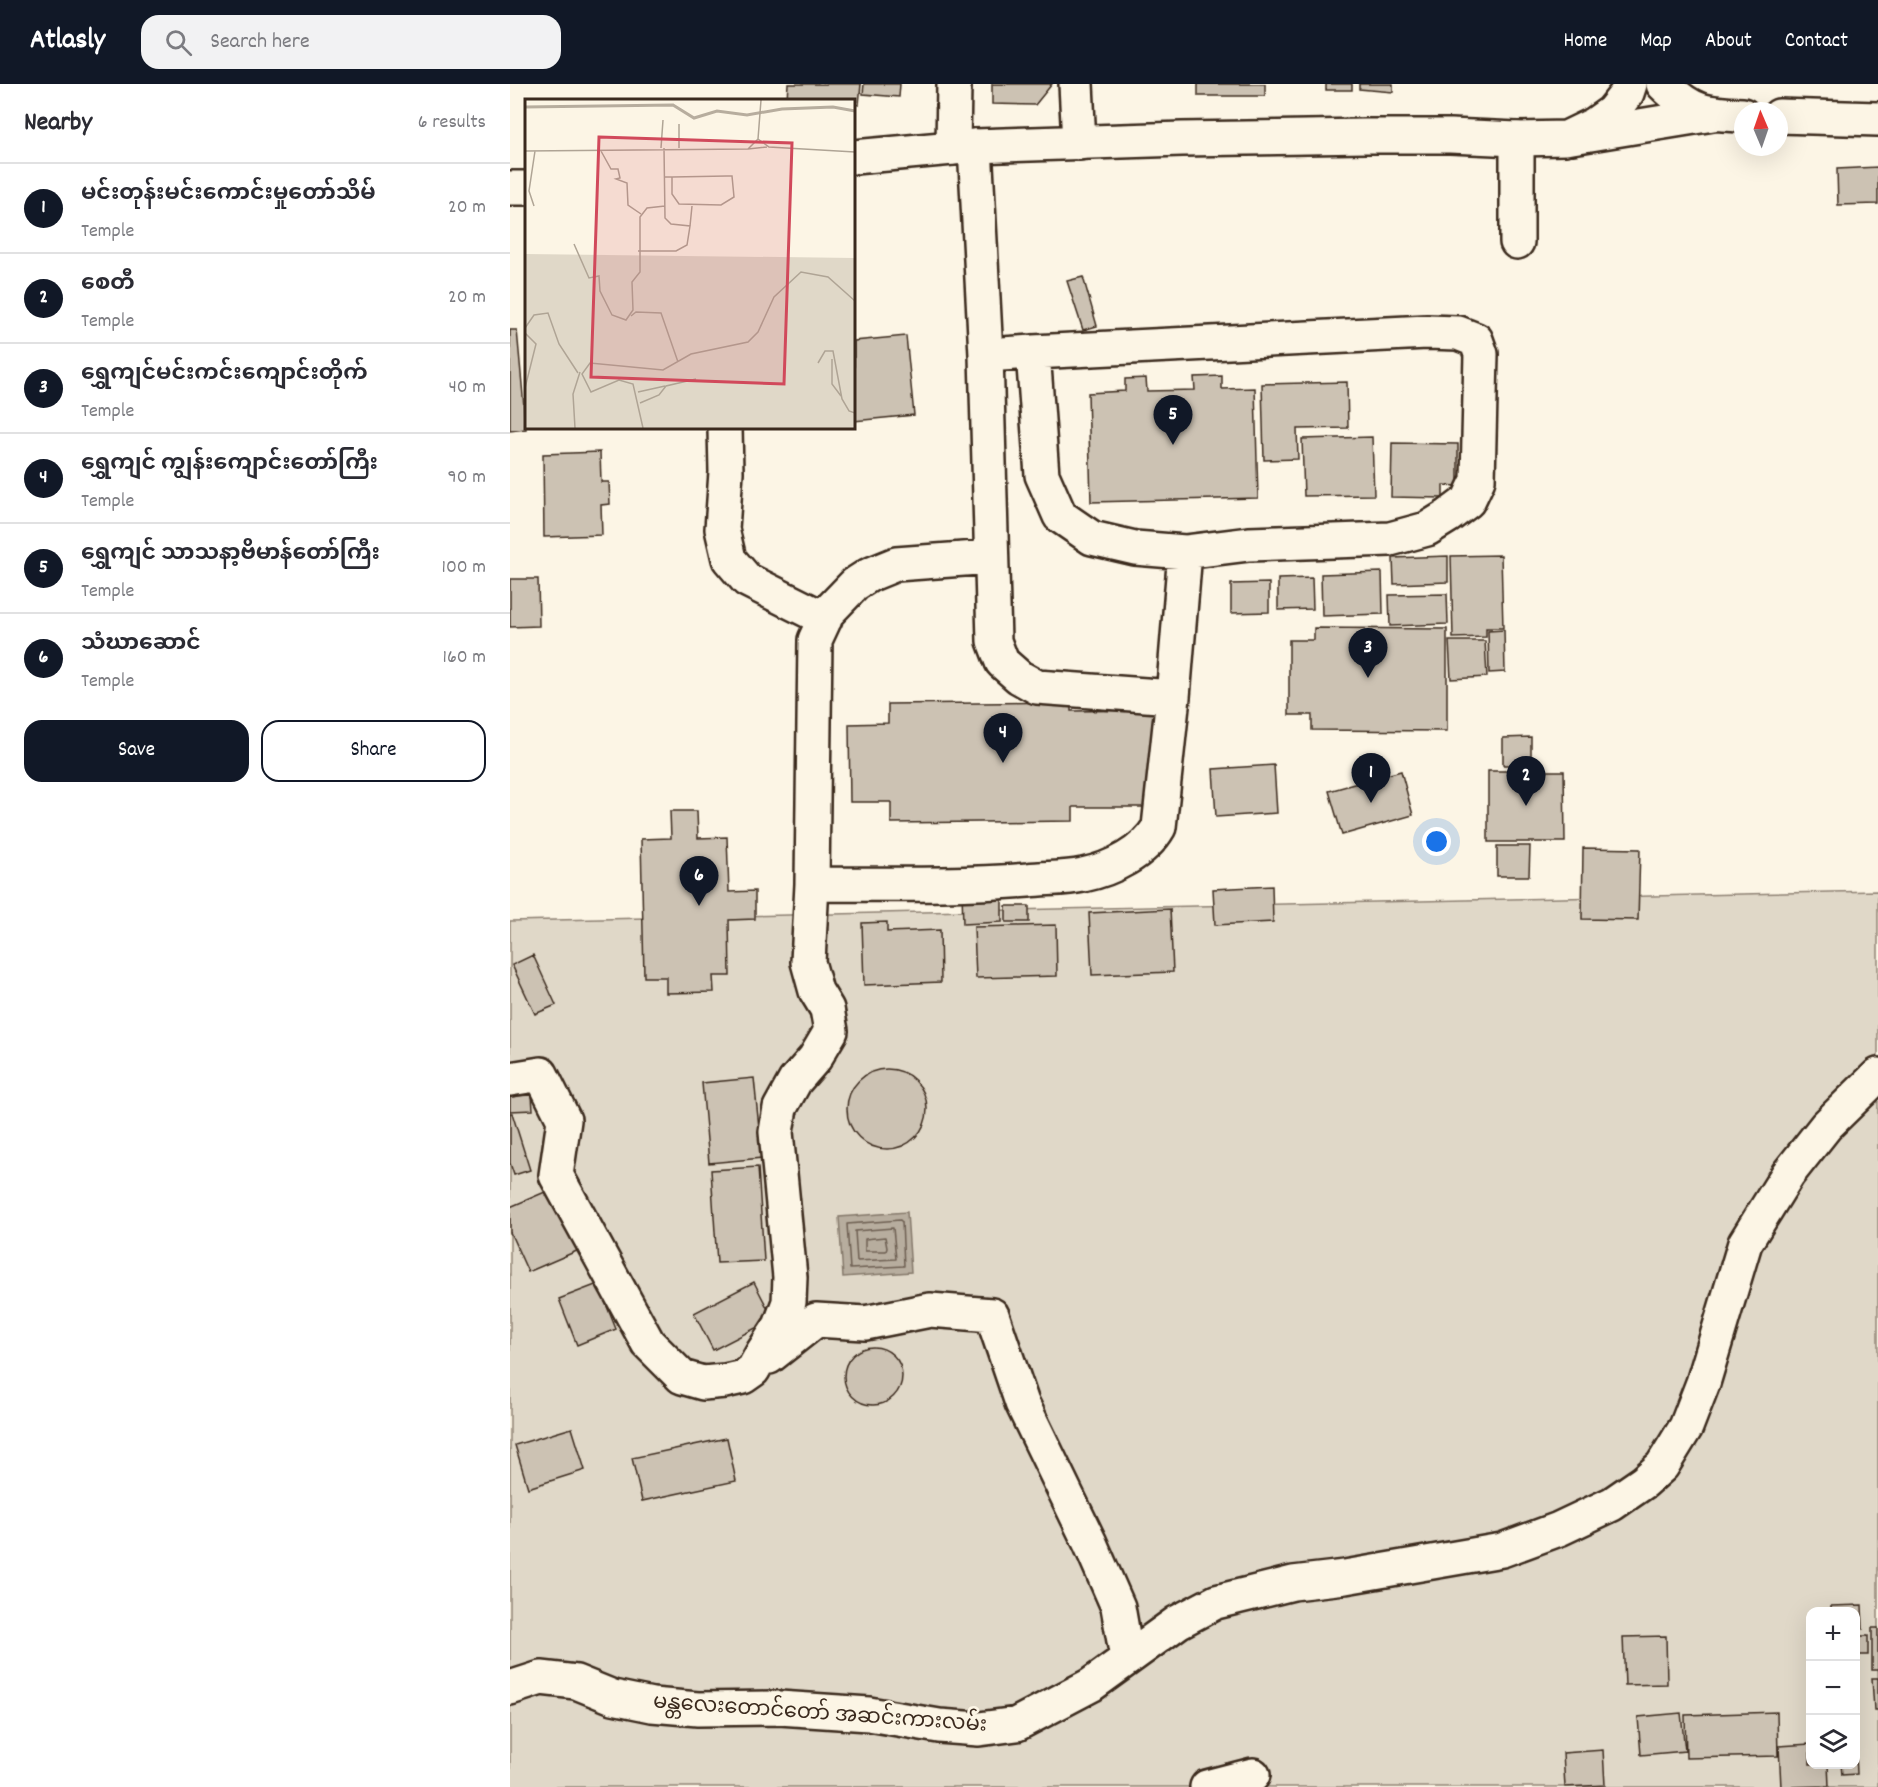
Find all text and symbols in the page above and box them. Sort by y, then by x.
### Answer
search box [141,15,561,69]
text: Atlasly [30,22,105,62]
icon: search [162,26,195,59]
text: Search here [210,27,310,58]
text: Home [1563,27,1607,57]
text: Map [1640,27,1672,57]
text: About [1705,27,1752,57]
text: Contact [1785,27,1848,57]
inset map [525,99,855,429]
north arrow [1734,102,1788,156]
text: Nearby [24,105,92,142]
text: 6 results [418,109,486,137]
text: မင်းတုန်းမင်းကောင်းမှုတော်သိမ် [81,179,376,210]
text: 1 [41,194,46,222]
text: 20 m [448,194,486,222]
text: Temple [81,218,134,246]
text: စေတီ [81,269,135,300]
text: 2 [39,284,48,312]
text: 20 m [448,284,486,312]
text: Temple [81,308,134,336]
text: ရွှေကျင်မင်းကင်းကျောင်းတိုက် [81,359,368,390]
text: 3 [39,374,48,402]
text: 40 m [448,374,486,402]
pin: 5 [1154,396,1192,445]
text: Temple [81,398,134,426]
text: ရွှေကျင် ကျွန်းကျောင်းတော်ကြီး [81,449,378,480]
text: 4 [39,464,48,492]
text: 90 m [448,464,486,492]
text: Temple [81,488,134,516]
text: ရွှေကျင် သာသနာ့ဗိမာန်တော်ကြီး [81,539,380,570]
text: 5 [39,554,48,582]
text: 100 m [442,554,486,582]
text: Temple [81,578,134,606]
pin: 3 [1348,628,1388,678]
text: သံဃာဆောင် [81,629,201,660]
text: 6 [39,644,48,672]
text: 160 m [443,644,486,672]
text: Temple [81,668,134,696]
pin: 4 [984,714,1022,763]
button: Save [24,720,249,782]
button: Share [261,720,486,782]
pin: 1 [1352,754,1390,803]
pin: 2 [1506,756,1546,806]
your location [1422,827,1451,856]
pin: 6 [680,856,718,906]
map controls [1806,1607,1860,1769]
button: + [1806,1607,1860,1661]
button: − [1806,1661,1860,1715]
street label: မန္တလေးတောင်တော် အဆင်းကားလမ်း [652,1684,988,1742]
button: layers [1806,1715,1860,1769]

